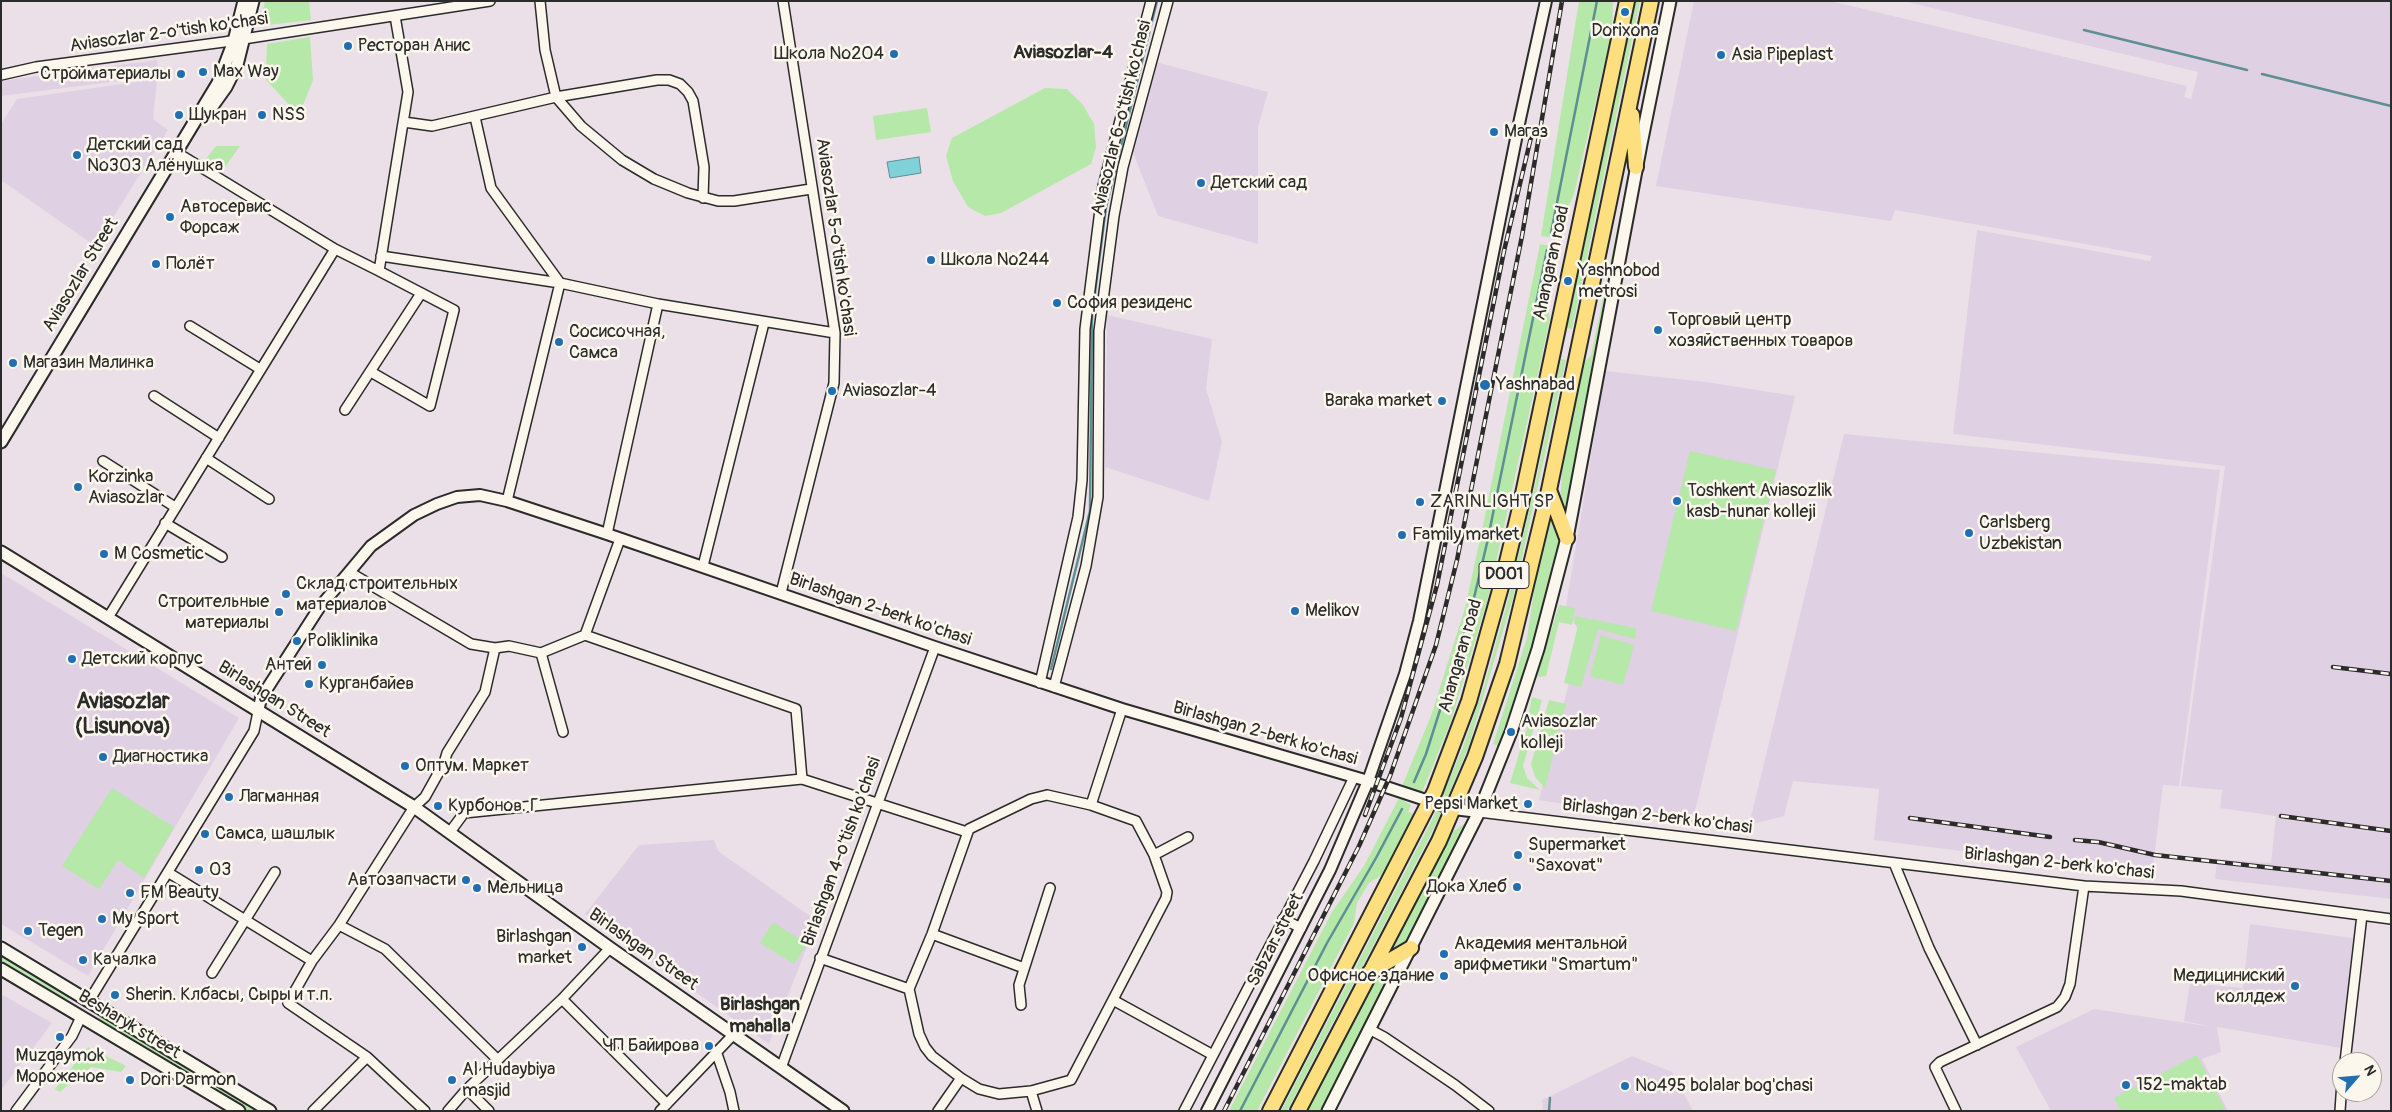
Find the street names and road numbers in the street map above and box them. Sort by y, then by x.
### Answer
street label: Aviasozlar 2-o'tish ko'chasi [68,8,270,58]
street label: Aviasozlar 6-o'tish ko'chasi [1087,18,1157,218]
street label: Aviasozlar 5-o'tish ko'chasi [810,137,860,337]
street label: Ahangaran road [1529,204,1575,322]
street label: Aviasozlar Street [38,214,124,336]
road number: D001 [1479,562,1529,588]
street label: Birlashgan 2-berk ko'chasi [786,569,974,651]
street label: Ahangaran road [1435,597,1487,715]
street label: Birlashgan Street [214,657,334,743]
street label: Birlashgan 2-berk ko'chasi [1170,697,1360,771]
street label: Birlashgan 4-o'tish ko'chasi [798,754,886,950]
street label: Birlashgan 2-berk ko'chasi [1561,795,1753,839]
street label: Birlashgan 2-berk ko'chasi [1963,843,2155,885]
street label: Sabzar street [1243,890,1309,990]
street label: Birlashgan Street [584,904,702,996]
street label: Besharyk street [74,986,184,1064]

